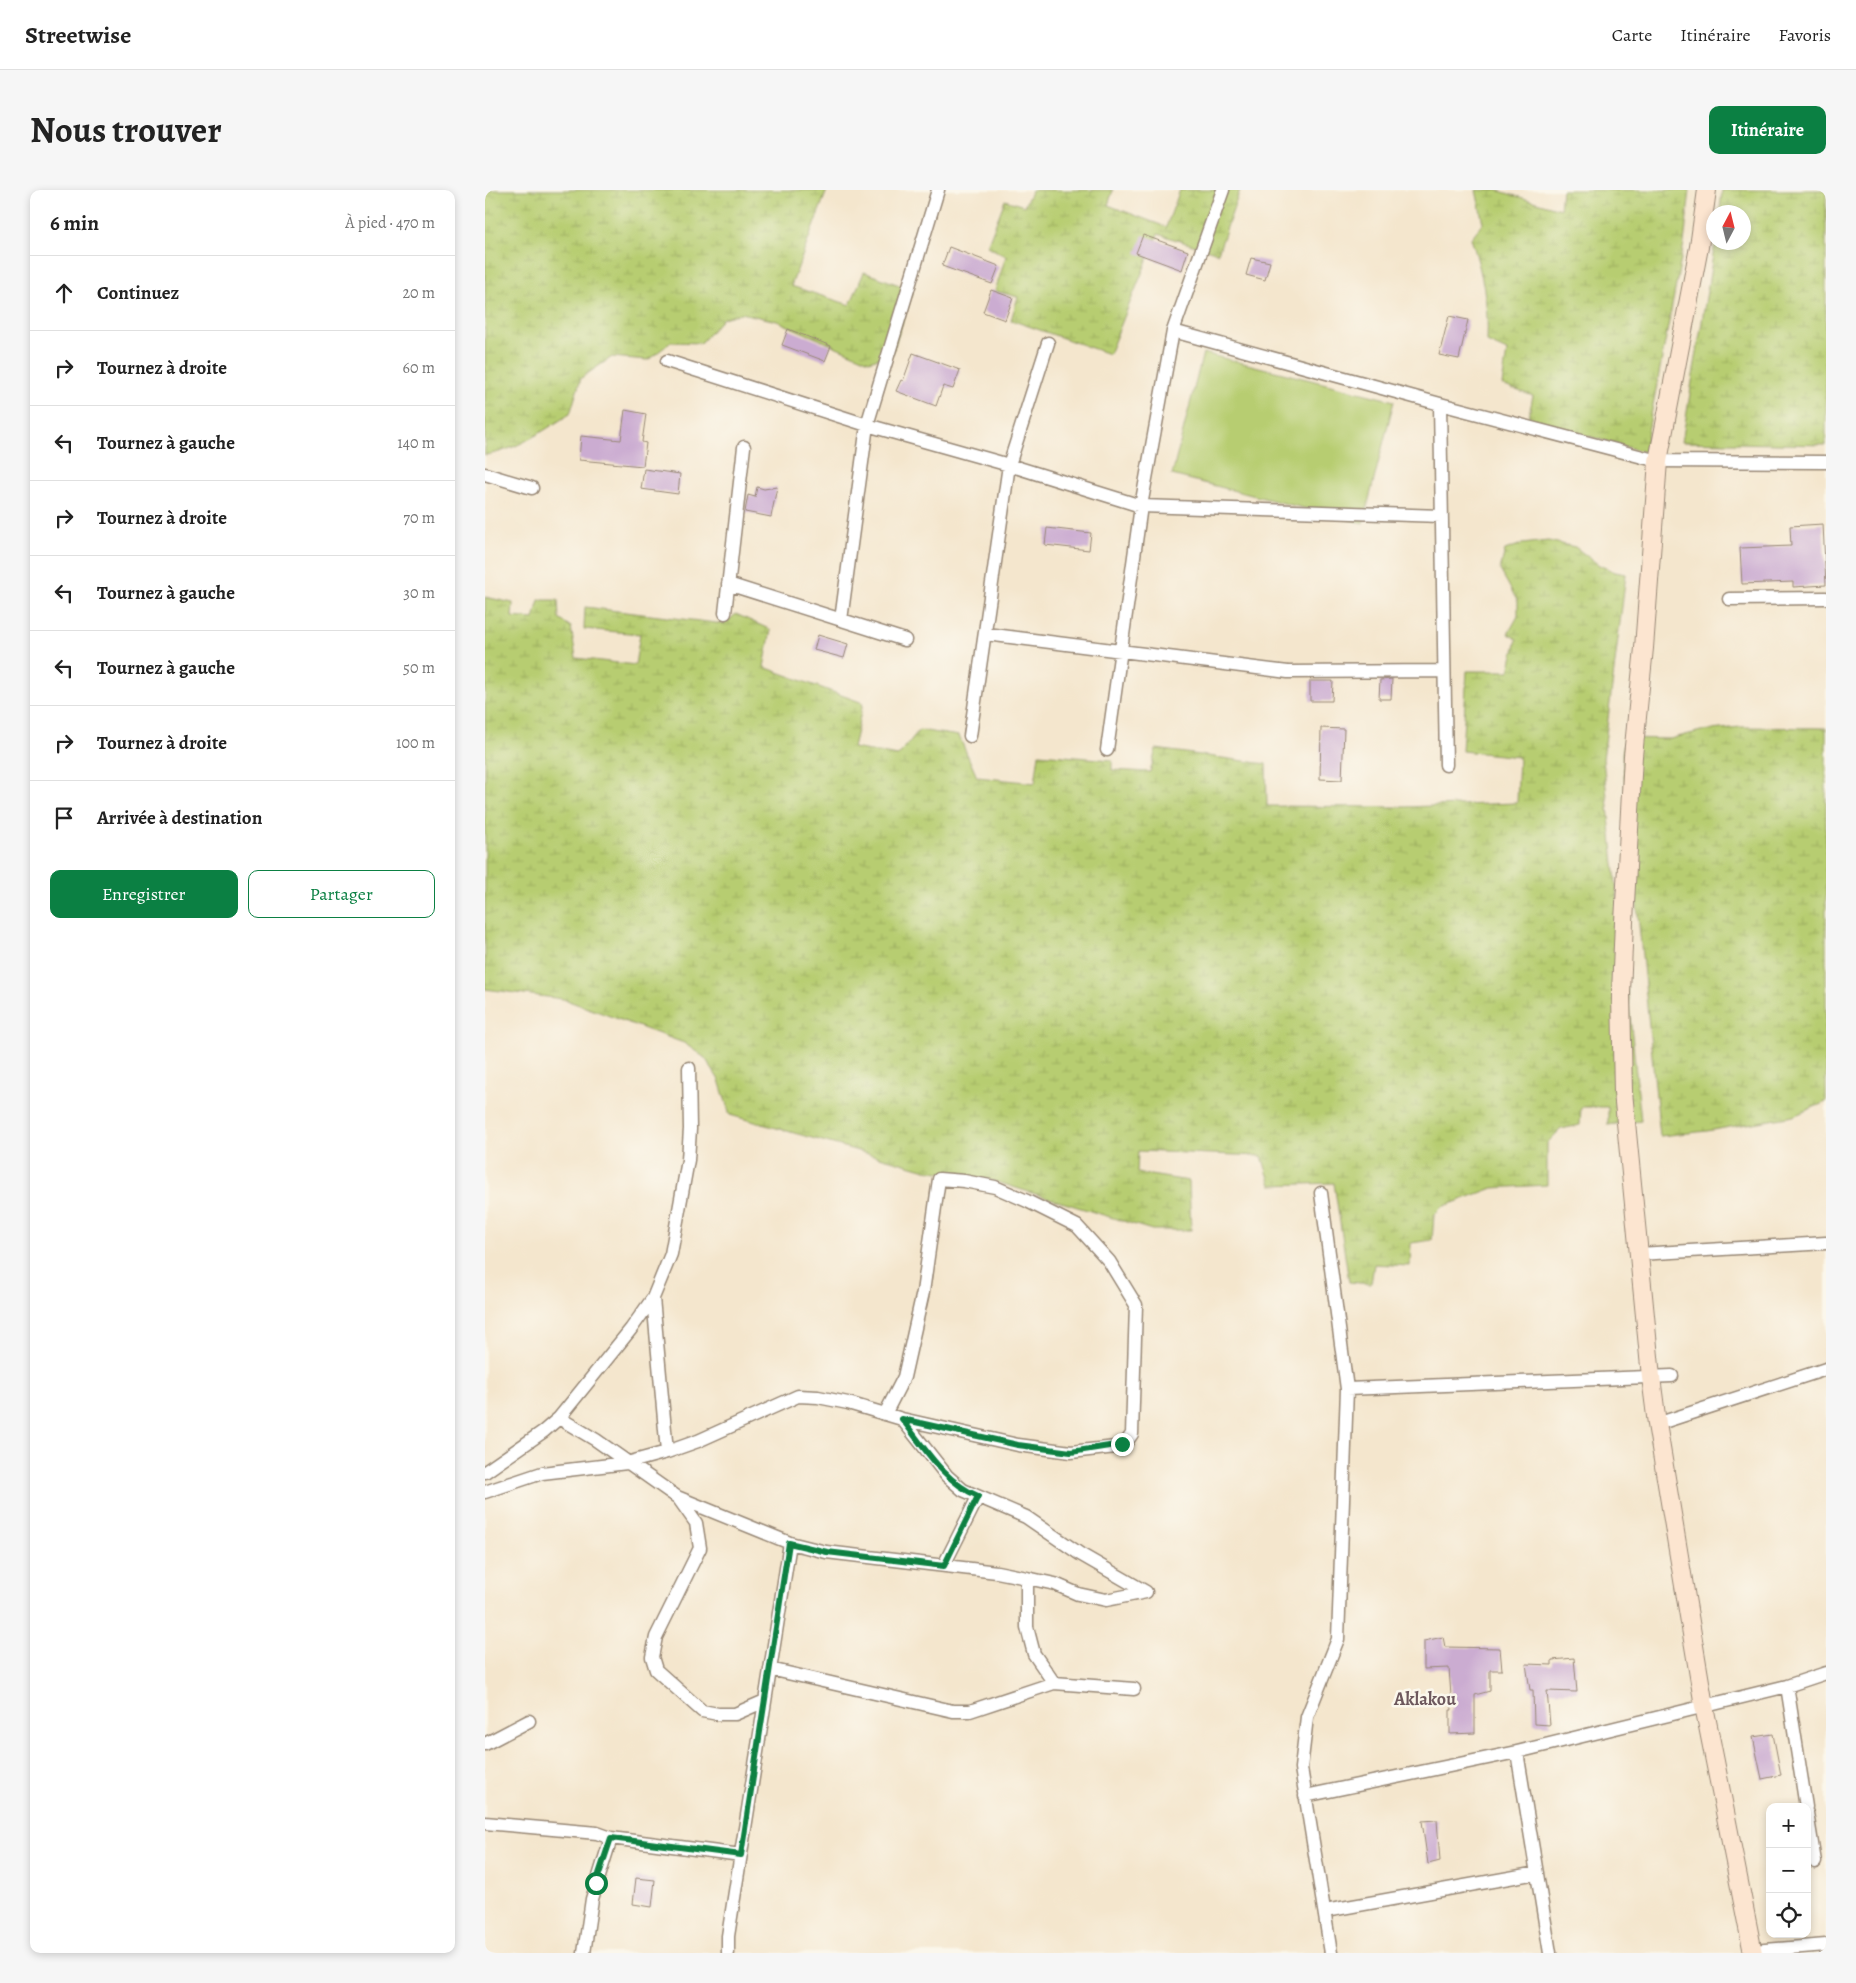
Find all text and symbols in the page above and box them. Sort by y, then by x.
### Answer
text: Streetwise [25,19,131,51]
text: Carte [1612,23,1652,47]
text: Itinéraire [1680,23,1751,47]
text: Favoris [1779,23,1831,47]
text: Nous trouver [30,106,222,154]
button: Itinéraire [1709,106,1826,154]
north arrow [1706,205,1751,250]
text: 6 min [50,209,99,237]
text: À pied · 470 m [345,212,435,234]
icon: ahead [50,279,78,307]
text: Continuez [97,280,179,306]
text: 20 m [402,282,435,304]
icon: right [50,354,78,382]
text: Tournez à droite [97,355,227,381]
text: 60 m [403,357,435,379]
icon: left [50,429,78,457]
text: Tournez à gauche [97,430,235,456]
text: 140 m [397,432,435,454]
icon: right [50,504,78,532]
text: Tournez à droite [97,505,227,531]
text: 70 m [403,507,435,529]
icon: left [50,579,78,607]
text: Tournez à gauche [97,580,235,606]
text: 30 m [403,582,435,604]
icon: left [50,654,78,682]
text: Tournez à gauche [97,655,235,681]
text: 50 m [403,657,435,679]
icon: right [50,729,78,757]
text: Tournez à droite [97,730,227,756]
text: 100 m [396,732,435,754]
icon: arrive [50,804,78,832]
text: Arrivée à destination [97,805,262,831]
button: Enregistrer [50,870,238,918]
button: Partager [248,870,435,918]
route end [1111,1433,1134,1456]
district label: Aklakou [1393,1687,1456,1711]
map controls [1766,1803,1811,1938]
button: + [1766,1803,1811,1848]
button: − [1766,1848,1811,1893]
route start [585,1872,608,1895]
button: locate [1766,1893,1811,1938]

